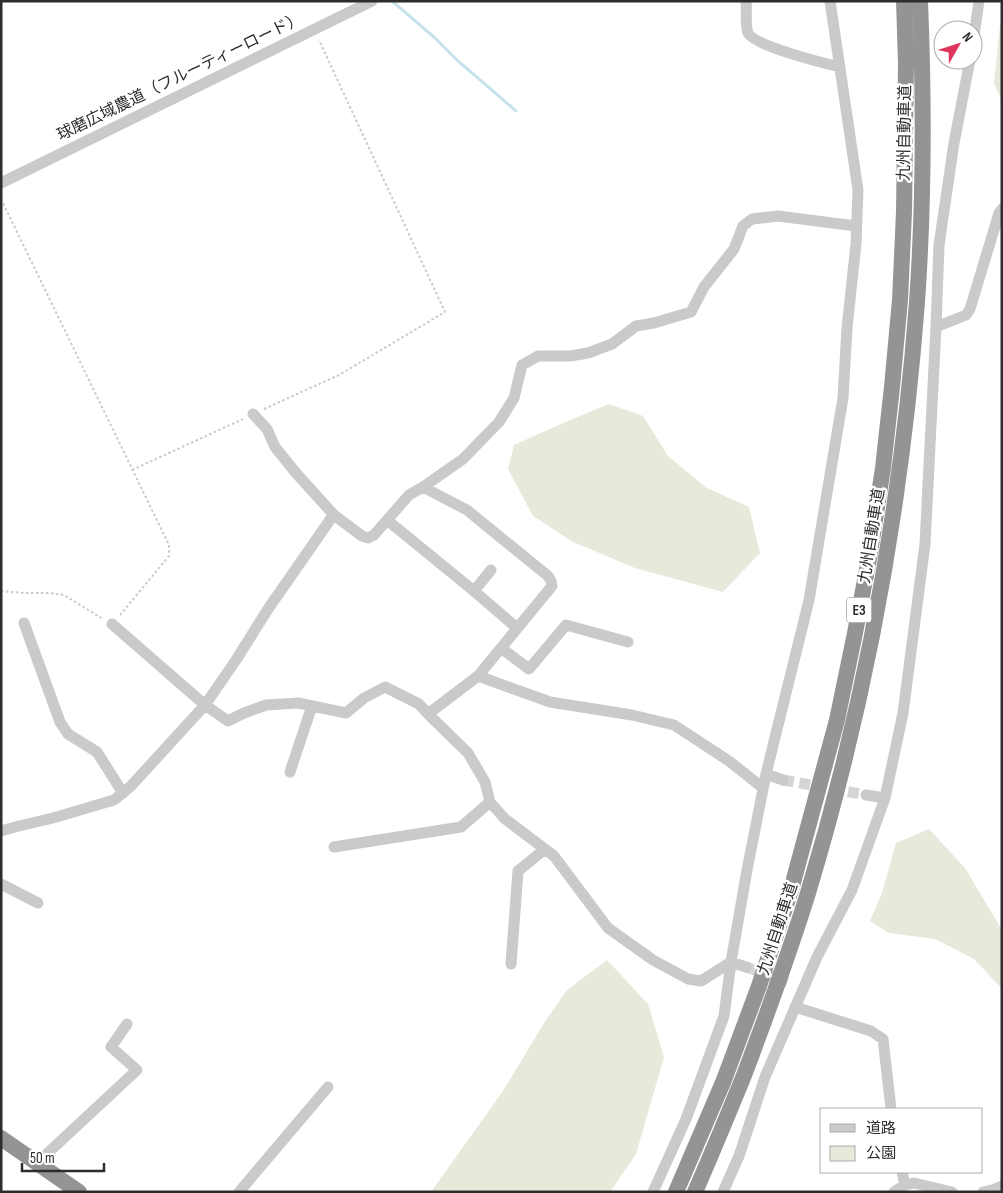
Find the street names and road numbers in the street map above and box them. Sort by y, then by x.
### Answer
street label: 球磨広域農道（フルーティーロード） [54,9,306,145]
street label: 九州自動車道 [895,85,915,181]
street label: 九州自動車道 [855,487,889,585]
road number: E3 [846,598,872,622]
street label: 九州自動車道 [754,880,802,978]

